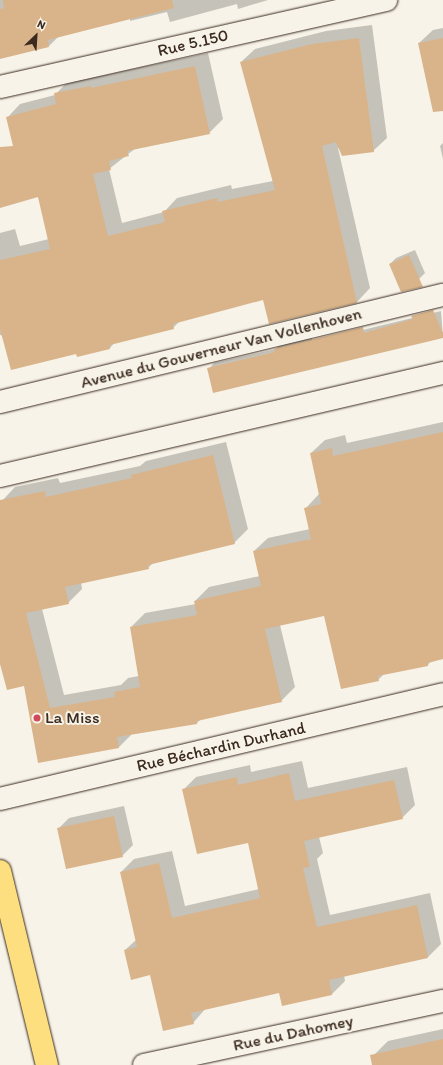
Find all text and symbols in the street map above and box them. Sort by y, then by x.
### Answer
north arrow [16,16,56,56]
text: N [35,17,47,32]
street label: Rue 5.150 [156,25,230,61]
street label: Avenue du Gouverneur Van Vollenhoven [78,303,364,393]
place label: La Miss [45,708,99,728]
marker: La Miss [32,713,42,723]
street label: Rue Béchardin Durhand [134,718,308,776]
street label: Rue du Dahomey [231,1010,355,1056]

